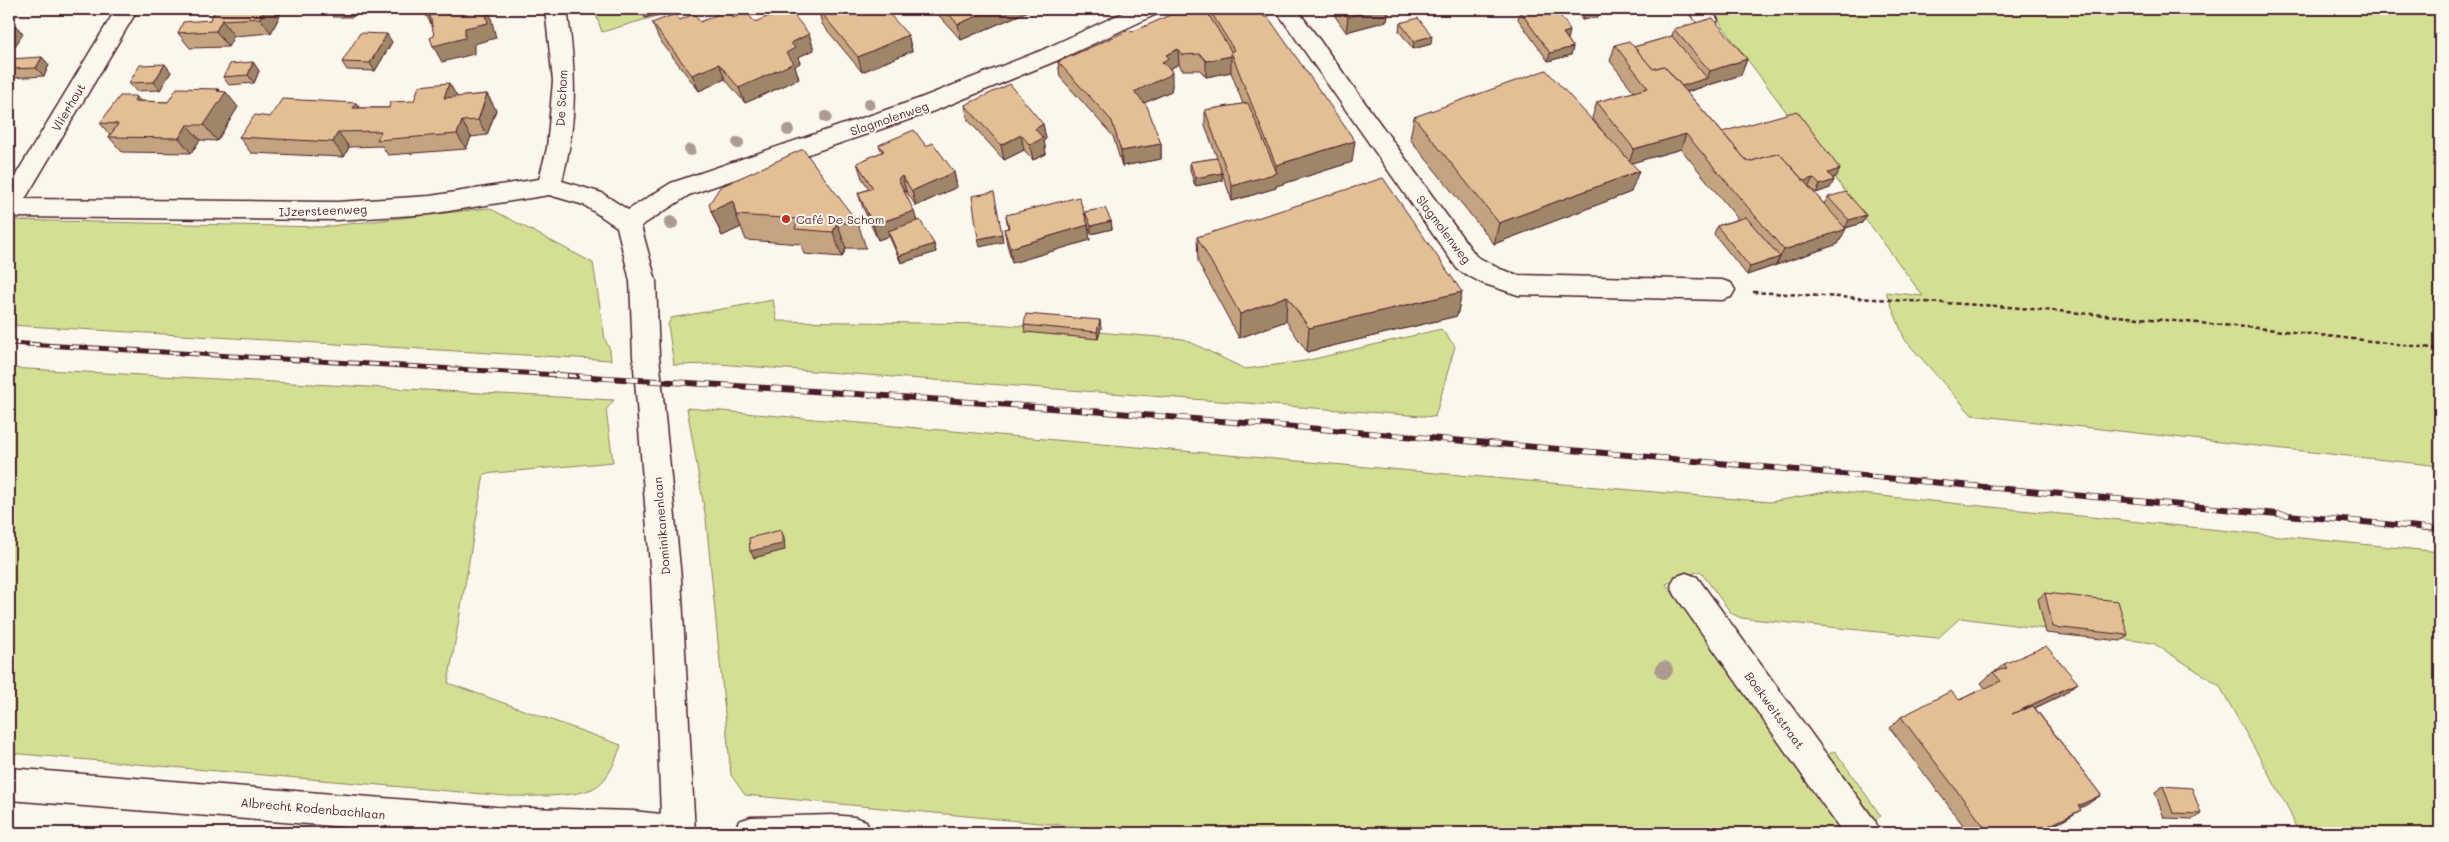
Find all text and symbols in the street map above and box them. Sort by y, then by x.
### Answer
street label: De Schom [552,69,570,127]
street label: Vlierhout [47,80,89,134]
street label: Slagmolenweg [848,97,930,139]
street label: Slagmolenweg [1413,192,1475,266]
street label: IJzersteenweg [279,200,367,220]
place label: Café De Schom [796,211,884,227]
marker: Café De Schom [780,213,792,225]
street label: Dominikanenlaan [649,476,673,576]
street label: Boekweitstraat [1742,668,1808,752]
street label: Albrecht Rodenbachlaan [240,794,386,822]

